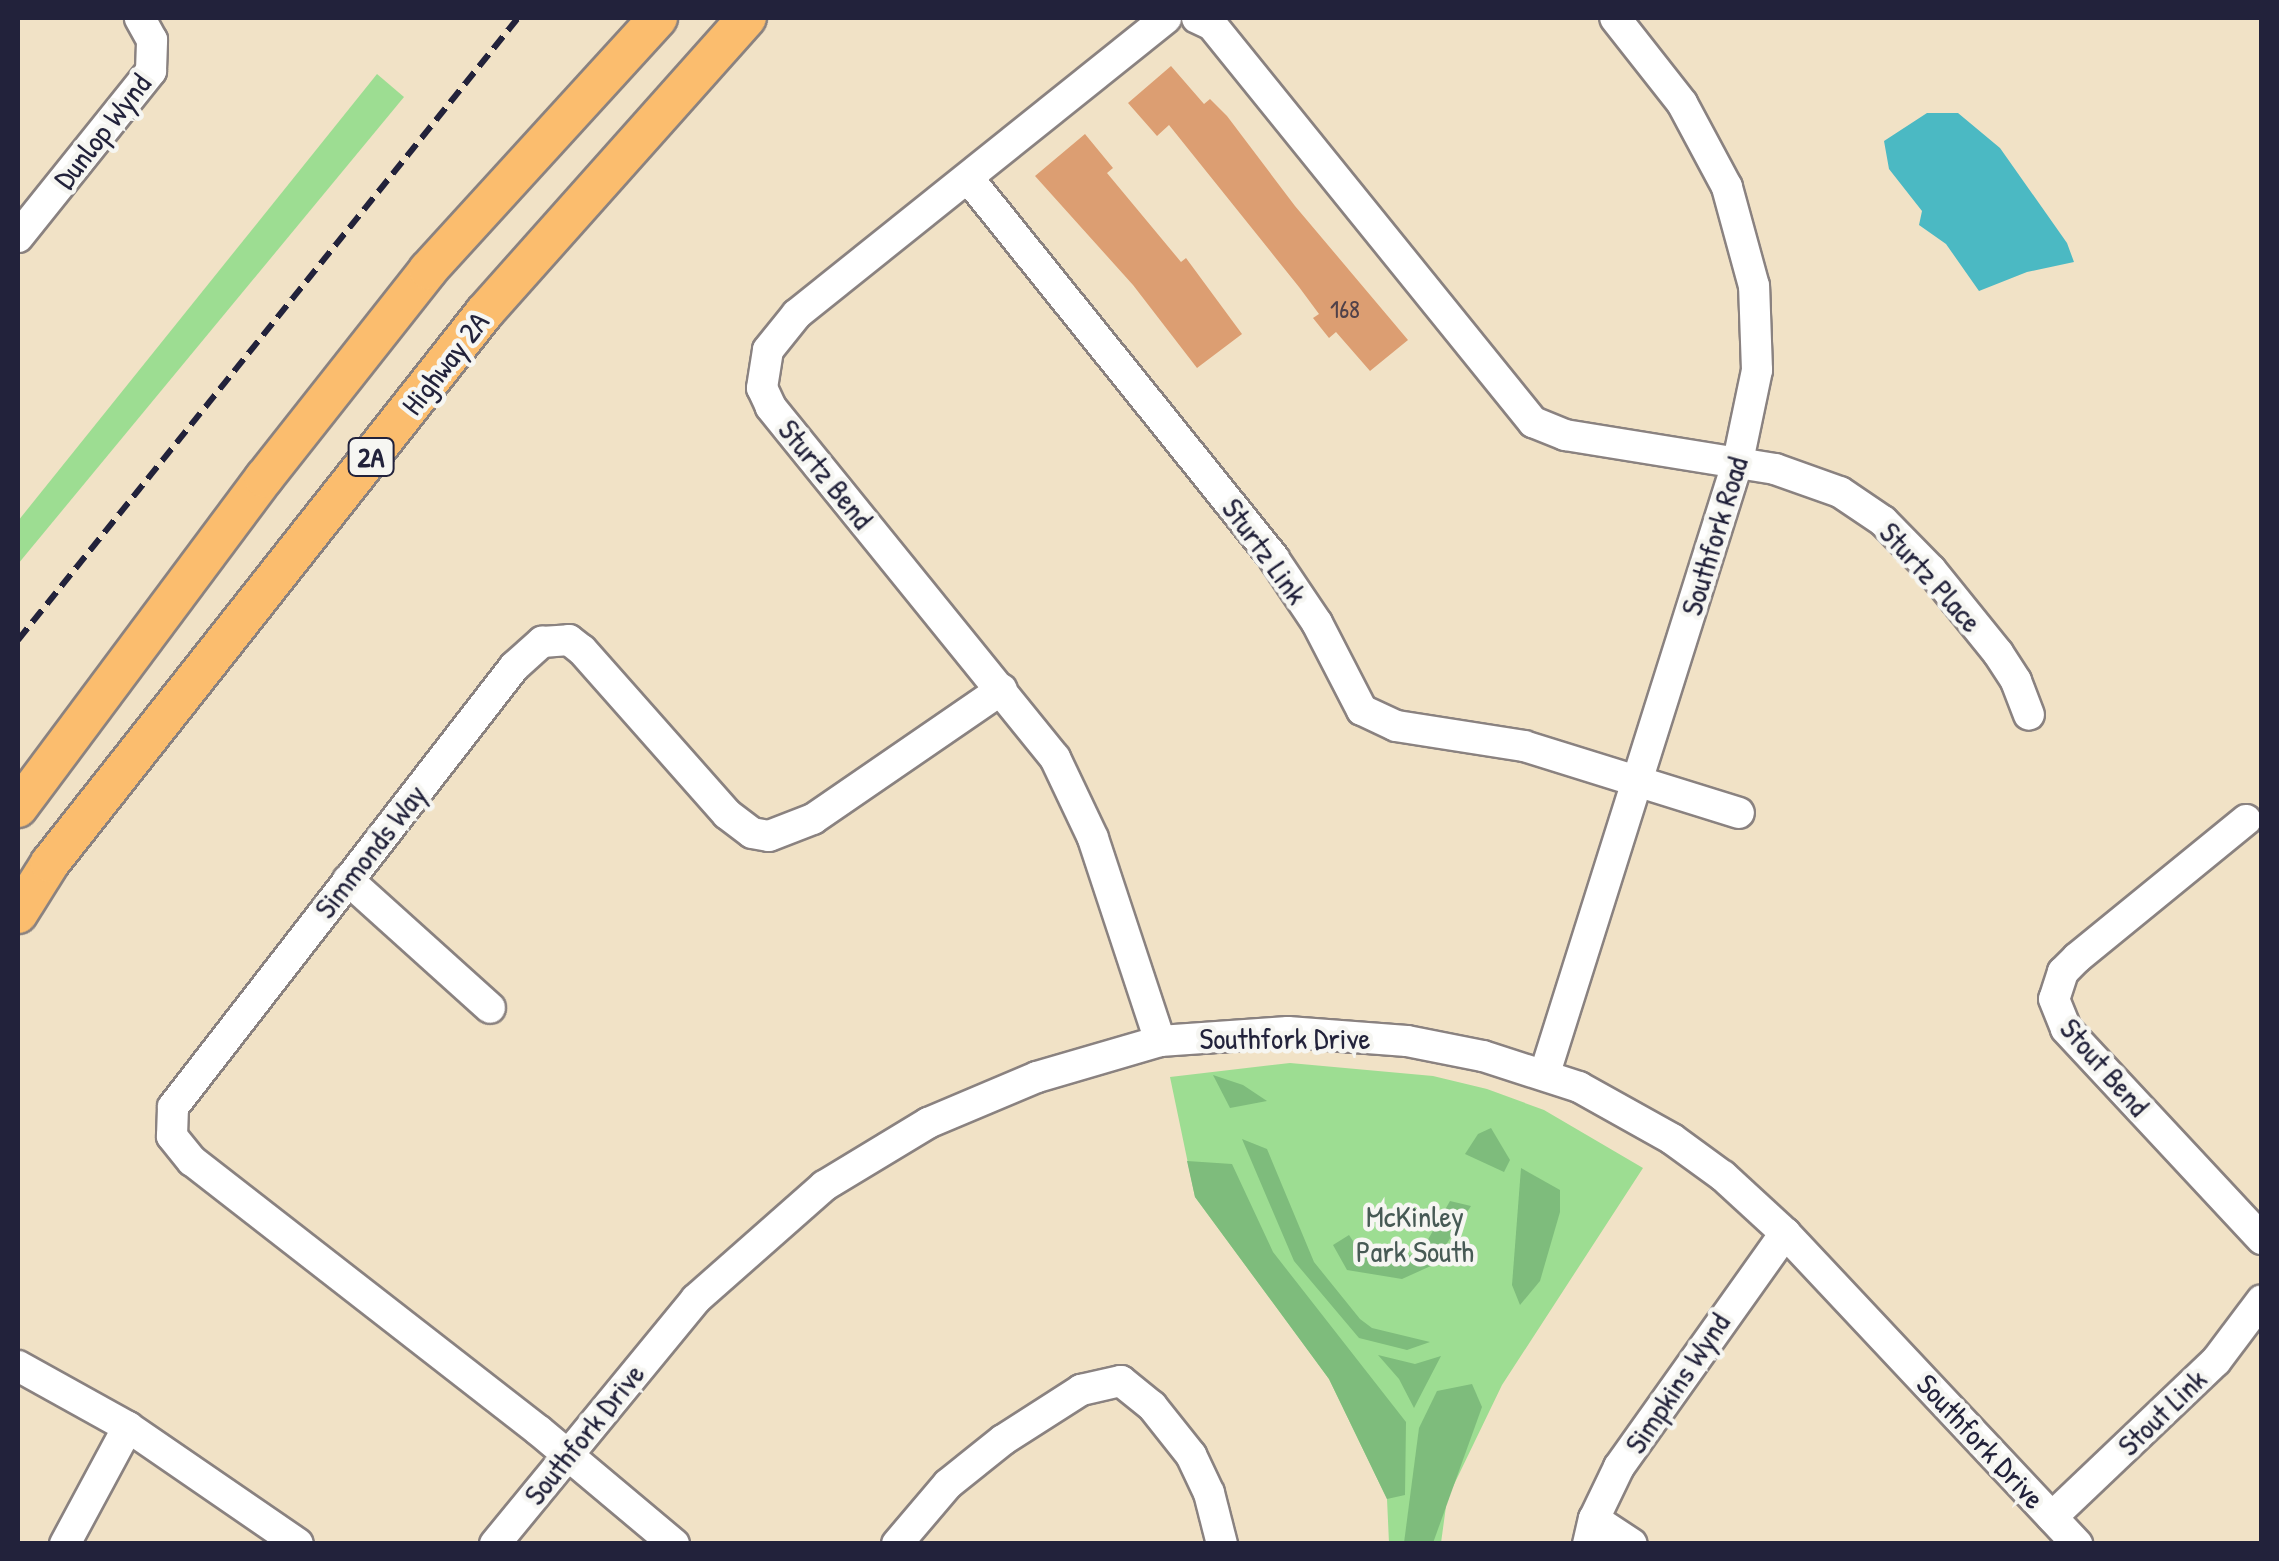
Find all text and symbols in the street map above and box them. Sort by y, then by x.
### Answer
street label: Dunlop Wynd [46,66,158,196]
house number: 168 [1330,294,1360,324]
street label: Highway 2A [394,304,496,422]
street label: Sturtz Bend [771,412,881,536]
road number: 2A [346,434,396,480]
street label: Southfork Road [1673,452,1755,620]
street label: Sturtz Link [1215,491,1315,611]
street label: Sturtz Place [1872,515,1990,639]
street label: Simmonds Way [307,777,433,925]
street label: Stout Bend [2053,1011,2157,1123]
street label: Southfork Drive [1200,1020,1370,1056]
park label: McKinley Park South [1356,1198,1474,1268]
street label: Simpkins Wynd [1617,1306,1737,1460]
street label: Southfork Drive [516,1356,652,1512]
street label: Stout Link [2110,1361,2214,1463]
street label: Southfork Drive [1910,1366,2052,1516]

